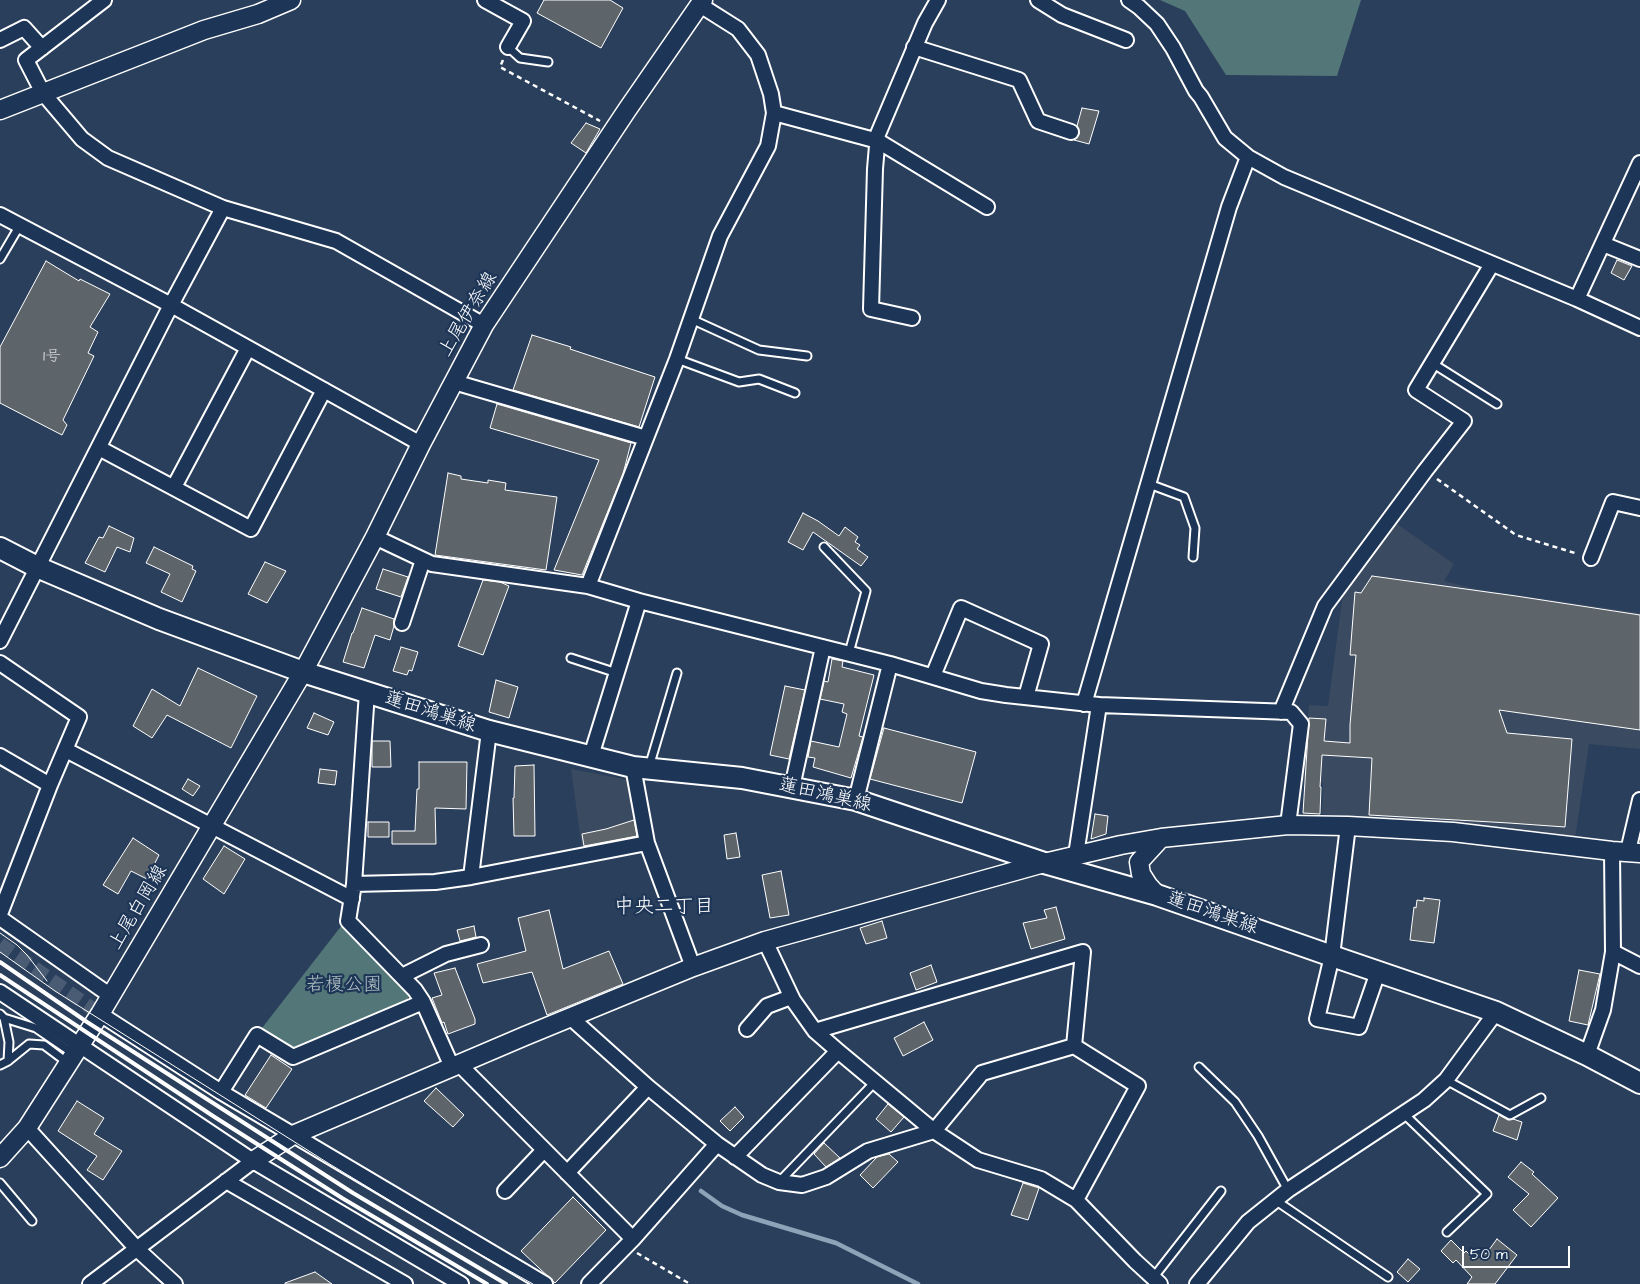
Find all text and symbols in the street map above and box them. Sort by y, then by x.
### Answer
street label: 上尾伊奈線 [435,268,503,362]
house number: 1号 [43,348,61,368]
street label: 蓮田鴻巣線 [381,687,479,739]
street label: 蓮田鴻巣線 [776,774,874,818]
street label: 上尾白岡線 [105,861,173,955]
street label: 蓮田鴻巣線 [1163,888,1261,940]
district label: 中央二丁目 [614,896,714,920]
park label: 若榎公園 [306,975,382,997]
scale bar [1465,1236,1572,1268]
text: 50 m [1470,1244,1508,1265]

